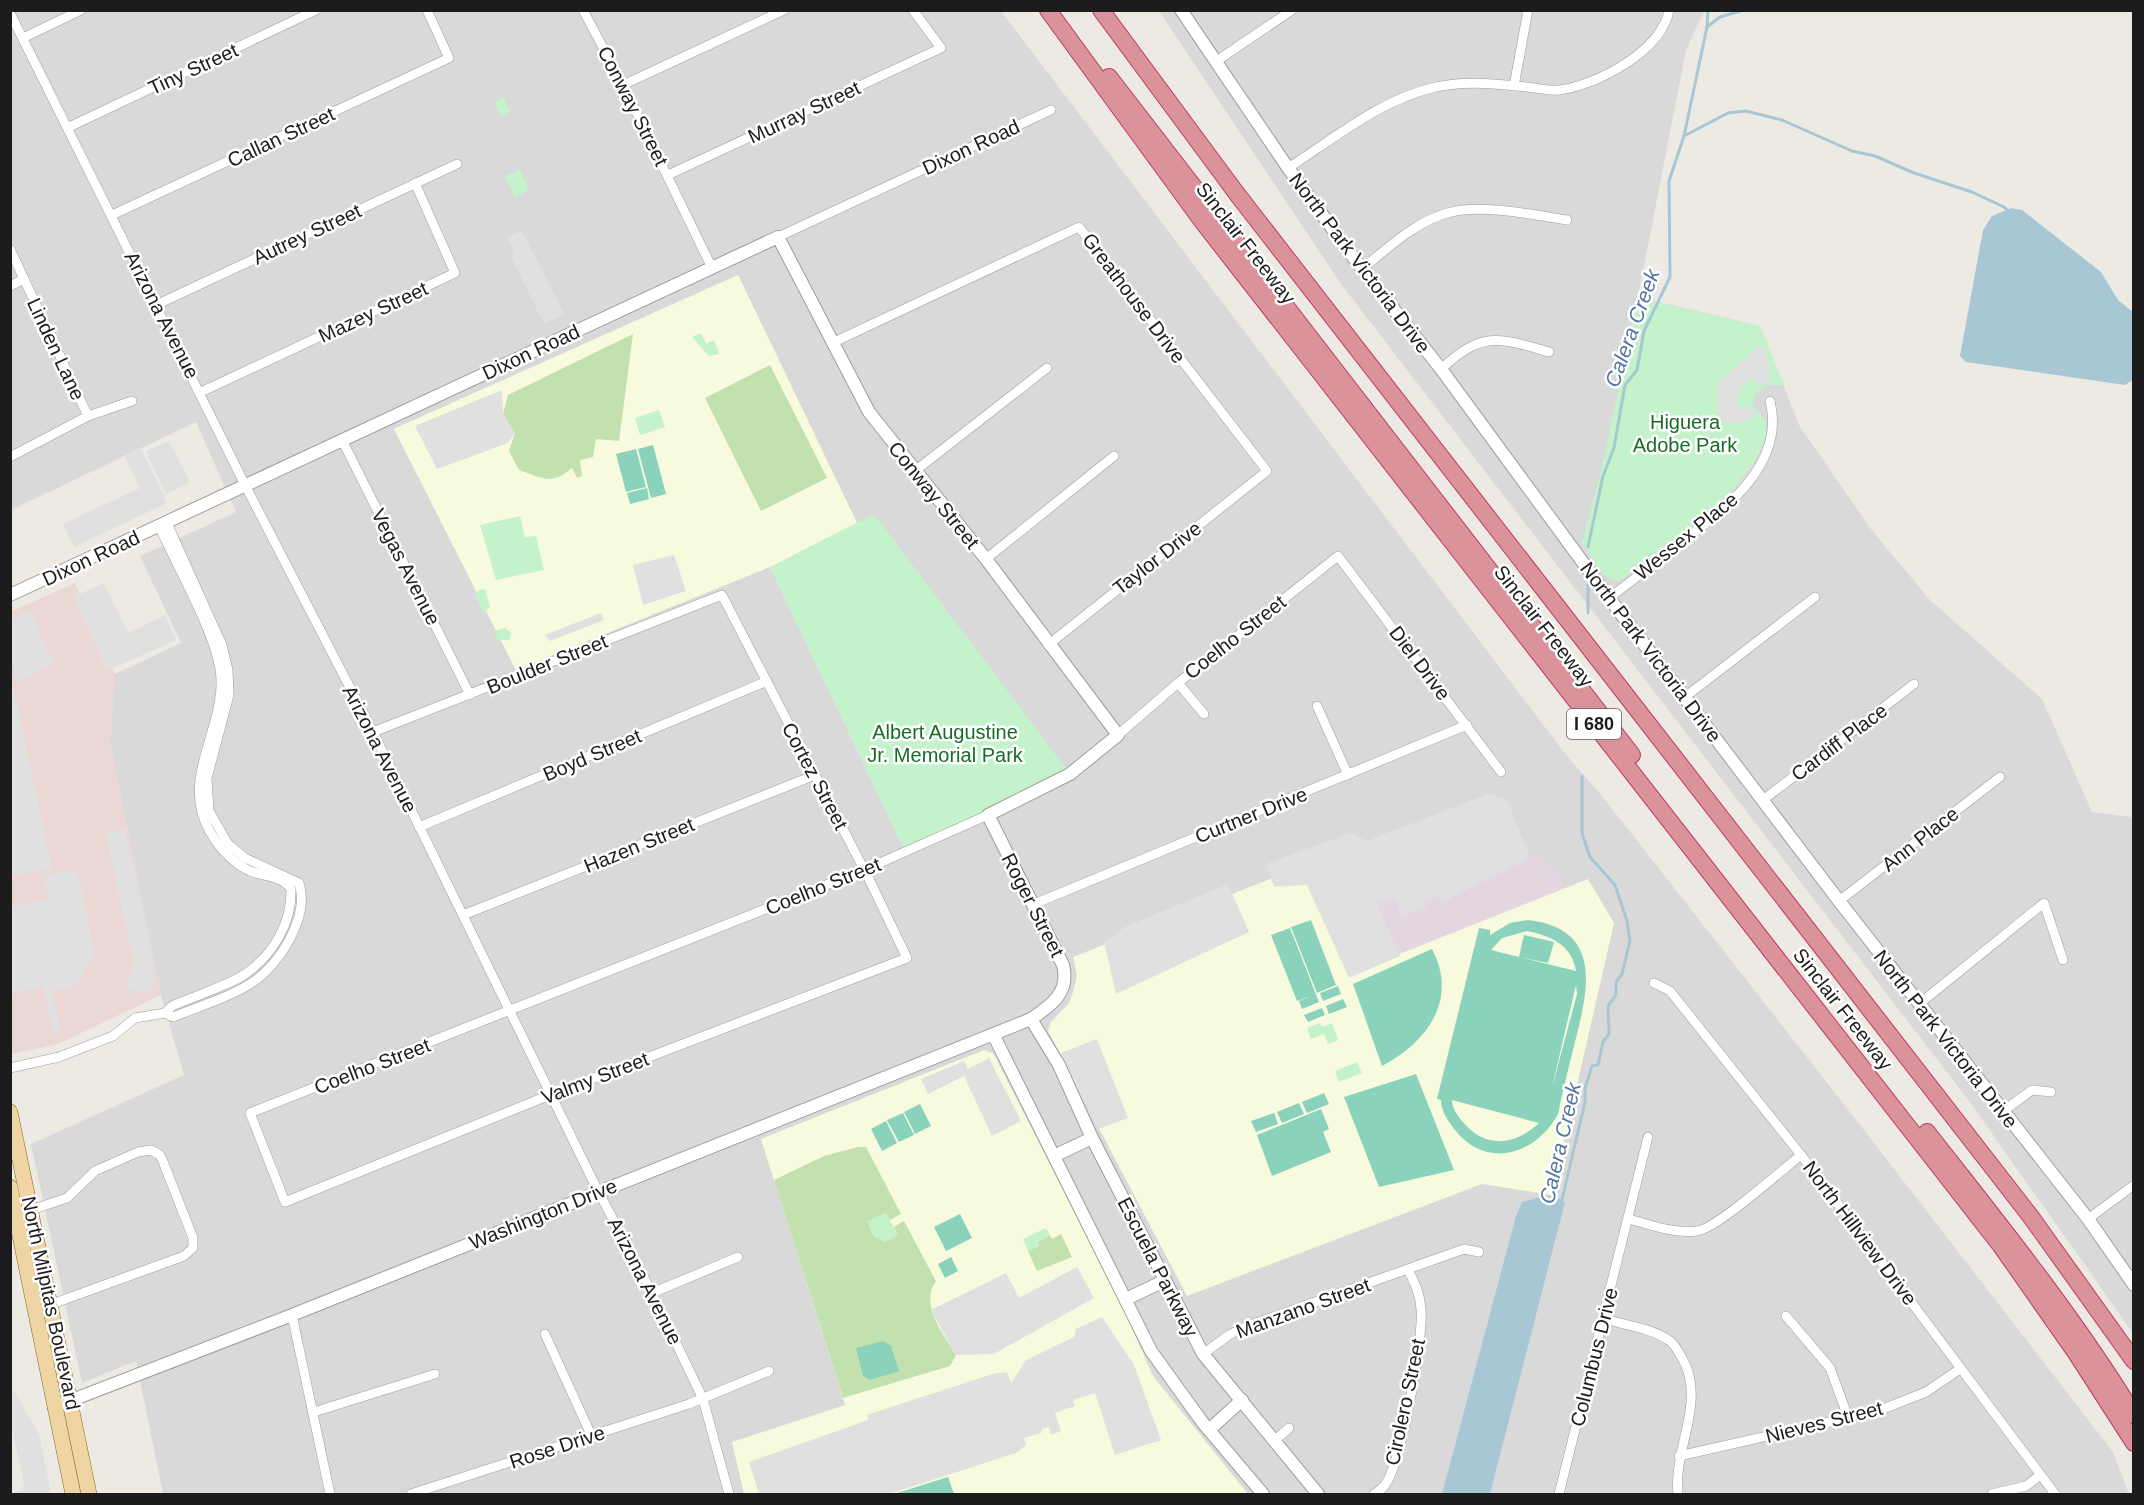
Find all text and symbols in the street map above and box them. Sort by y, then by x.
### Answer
street label: Tiny Street [145,39,242,99]
street label: Conway Street [593,43,673,170]
street label: Murray Street [744,76,864,148]
street label: Callan Street [224,102,338,171]
street label: Dixon Road [919,115,1023,179]
street label: North Park Victoria Drive [1285,169,1435,357]
street label: Sinclair Freeway [1192,178,1300,308]
street label: Autrey Street [249,199,365,269]
street label: Greathouse Drive [1078,229,1190,367]
street label: Arizona Avenue [120,248,204,382]
water label: Calera Creek [1600,265,1664,390]
street label: Mazey Street [315,277,431,347]
street label: Linden Lane [23,294,89,404]
street label: Dixon Road [479,320,583,384]
park label: Higuera Adobe Park [1633,411,1738,456]
street label: Conway Street [884,437,984,553]
street label: Wessex Place [1630,488,1742,584]
street label: Vegas Avenue [367,505,445,629]
street label: Taylor Drive [1109,517,1205,599]
street label: Dixon Road [39,526,143,590]
street label: North Park Victoria Drive [1576,558,1726,746]
street label: Sinclair Freeway [1490,561,1598,691]
street label: Coelho Street [1180,590,1290,683]
street label: Diel Drive [1385,622,1455,704]
street label: Boulder Street [484,630,611,698]
street label: Arizona Avenue [338,682,422,816]
street label: Cardiff Place [1787,699,1891,785]
road number: I 680 [1567,709,1621,739]
street label: Cortez Street [778,719,853,834]
park label: Albert Augustine Jr. Memorial Park [867,721,1024,766]
street label: Boyd Street [540,724,645,786]
street label: Curtner Drive [1192,783,1310,847]
street label: Ann Place [1877,802,1963,876]
street label: Hazen Street [581,813,698,877]
street label: Roger Street [997,849,1069,961]
street label: Coelho Street [762,853,884,919]
street label: Sinclair Freeway [1789,944,1897,1074]
street label: North Park Victoria Drive [1870,946,2022,1132]
street label: Coelho Street [311,1034,433,1098]
street label: Valmy Street [538,1047,652,1109]
water label: Calera Creek [1535,1079,1585,1206]
street label: North Hillview Drive [1799,1157,1921,1309]
street label: Washington Drive [466,1174,620,1254]
street label: North Milpitas Boulevard [18,1194,84,1412]
street label: Escuela Parkway [1113,1194,1203,1340]
street label: Arizona Avenue [603,1214,687,1348]
street label: Manzano Street [1233,1273,1374,1342]
street label: Columbus Drive [1566,1285,1622,1429]
street label: Cirolero Street [1381,1336,1429,1467]
street label: Nieves Street [1763,1397,1885,1447]
street label: Rose Drive [507,1421,607,1473]

